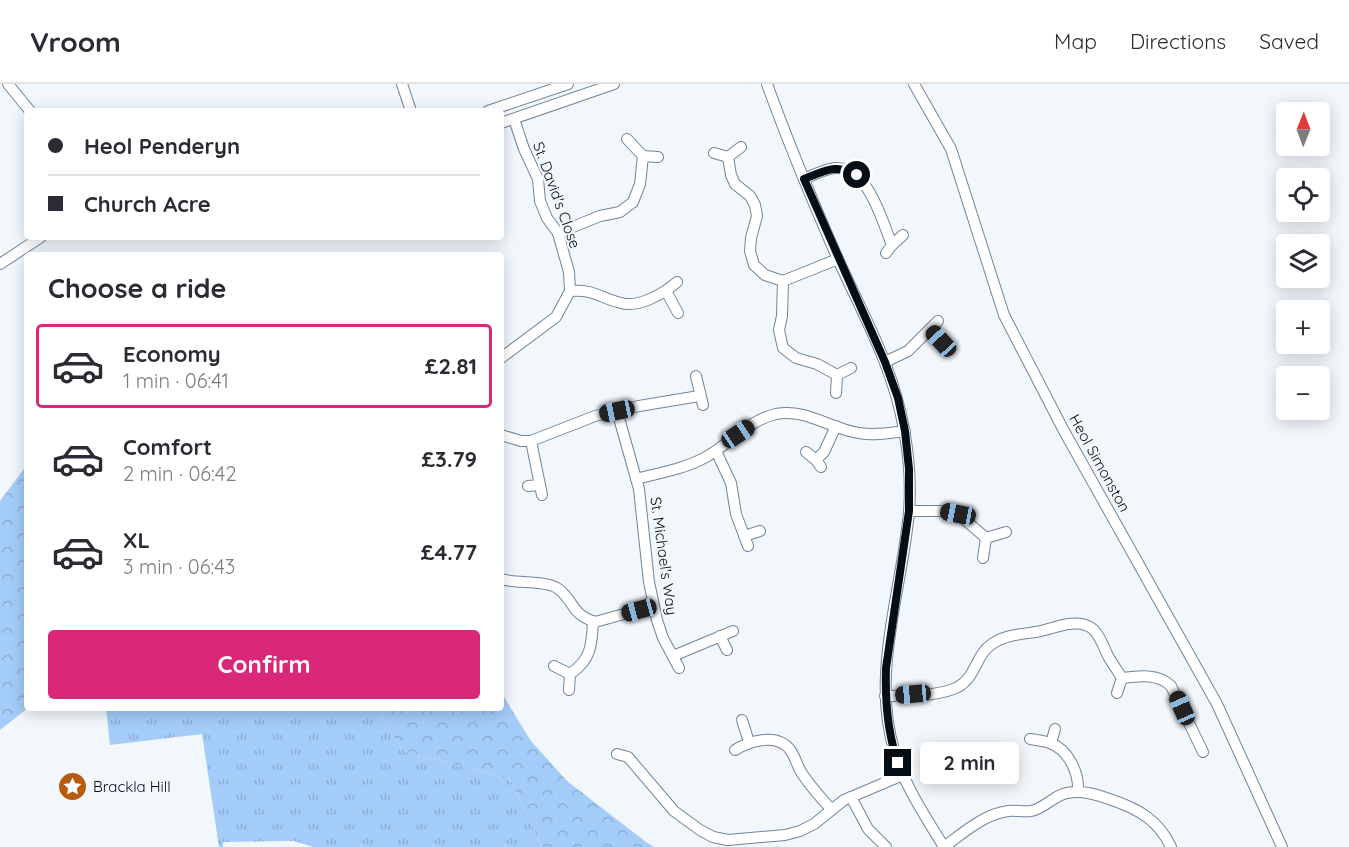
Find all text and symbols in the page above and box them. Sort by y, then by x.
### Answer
text: Vroom [30,24,121,59]
text: Map [1054,28,1097,54]
text: Directions [1130,28,1226,54]
text: Saved [1259,28,1319,54]
north arrow [1276,102,1330,156]
map controls [1276,102,1330,420]
text: Heol Penderyn [84,132,240,160]
street label: St. David's Close [529,139,585,251]
route start [843,161,870,188]
button: locate [1276,168,1330,222]
text: Church Acre [84,190,211,218]
button: layers [1276,234,1330,288]
text: Choose a ride [48,271,226,305]
button: + [1276,300,1330,354]
car [922,322,960,360]
icon: car [51,339,105,393]
text: Economy [123,340,221,368]
text: £2.81 [425,352,477,380]
button: − [1276,366,1330,420]
text: 1 min · 06:41 [123,368,229,393]
car [598,398,636,424]
street label: Heol Simonston [1065,411,1135,515]
car [718,416,758,452]
icon: car [51,432,105,486]
text: Comfort [123,433,212,461]
text: £3.79 [421,445,477,473]
text: 2 min · 06:42 [123,461,236,486]
street label: St. Michael's Way [646,496,682,616]
car [939,502,977,526]
icon: car [51,525,105,579]
text: XL [123,526,150,554]
text: £4.77 [421,538,477,566]
text: 3 min · 06:43 [123,554,235,579]
car [619,597,659,623]
button: Confirm [48,630,480,699]
car [894,683,932,705]
car [1166,688,1198,728]
callout: 2 min [919,742,1018,784]
route end [884,749,911,776]
text: 2 min [943,750,996,775]
place icon: Brackla Hill [56,770,88,802]
place label: Brackla Hill [93,777,171,796]

